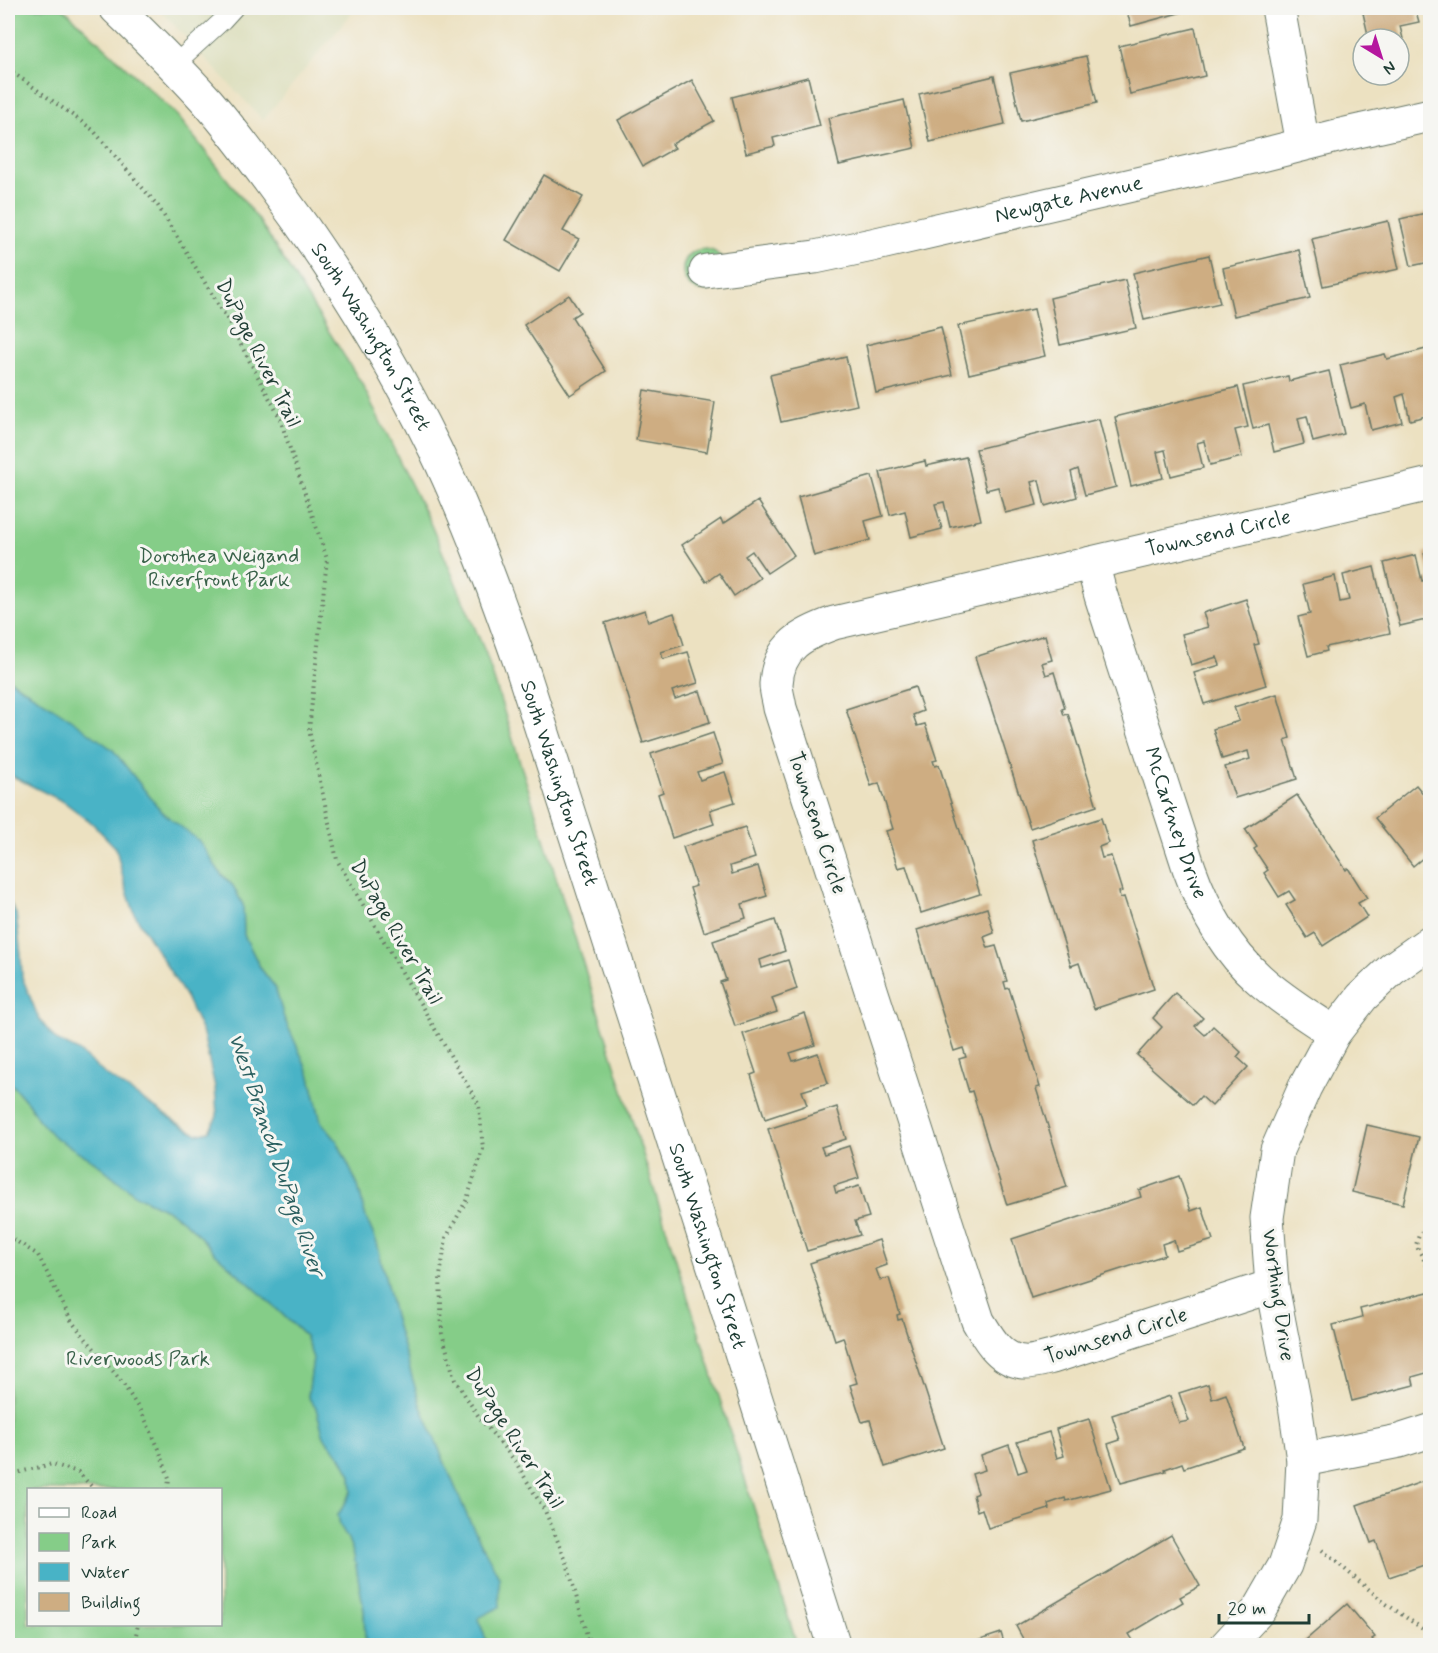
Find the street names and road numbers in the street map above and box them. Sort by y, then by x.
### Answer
street label: Newgate Avenue [992,169,1145,230]
street label: South Washington Street [304,237,438,436]
street label: DuPage River Trail [208,274,307,432]
street label: Townsend Circle [1143,503,1294,564]
street label: South Washington Street [513,677,605,890]
street label: McCartney Drive [1137,744,1214,903]
street label: Townsend Circle [781,748,853,898]
street label: DuPage River Trail [342,855,449,1010]
street label: South Washington Street [661,1140,753,1353]
street label: Worthing Drive [1253,1227,1301,1363]
street label: Townsend Circle [1041,1301,1191,1371]
street label: DuPage River Trail [457,1362,570,1514]

